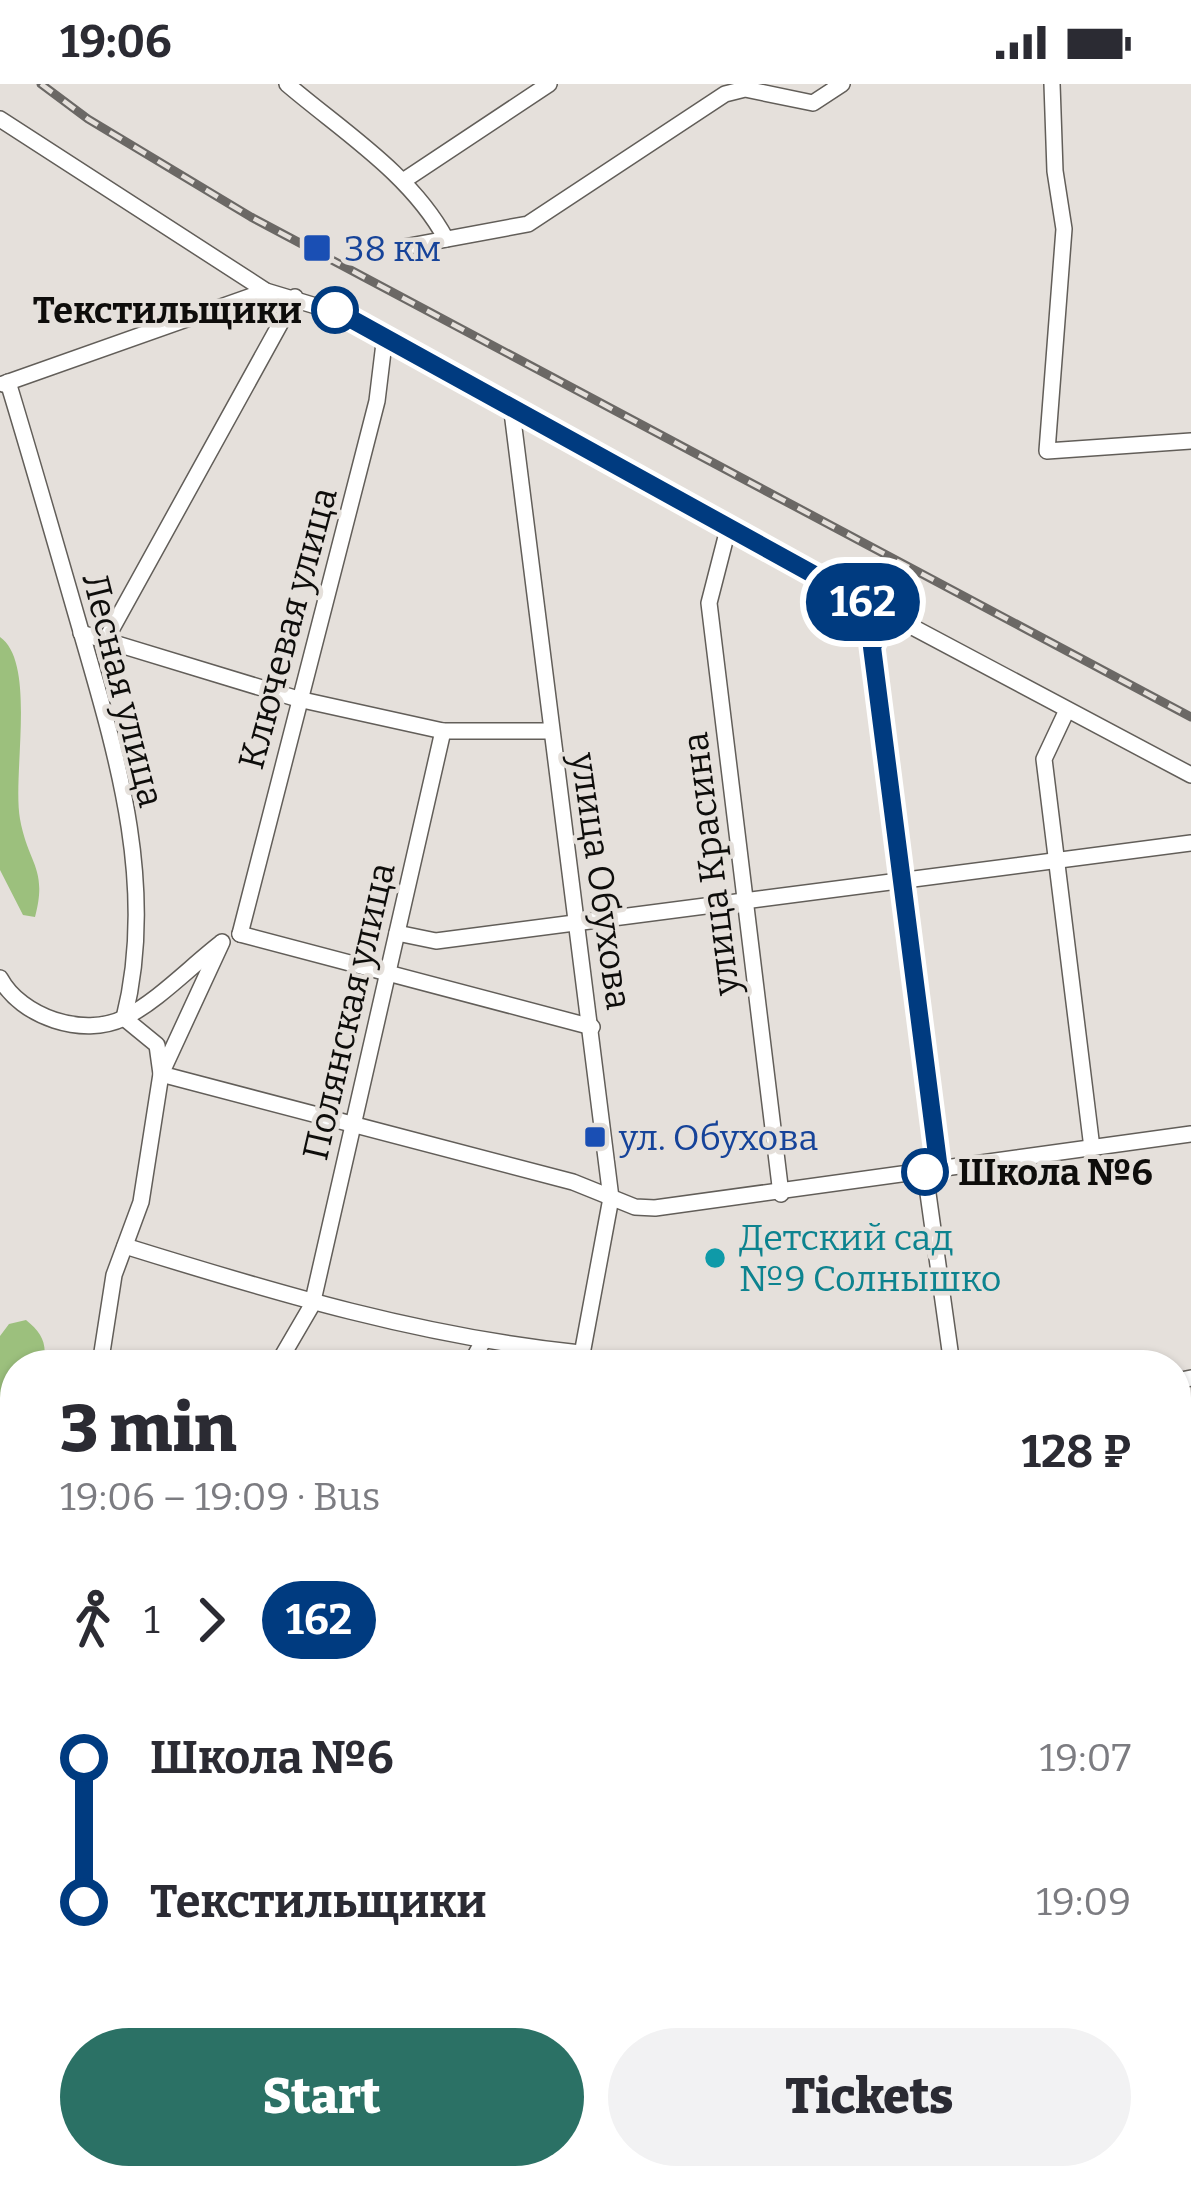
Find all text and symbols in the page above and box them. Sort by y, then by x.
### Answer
text: 19:06 [60,15,172,69]
place label: 38 км [344,227,441,271]
marker: 38 км [301,232,333,264]
marker: Текстильщики [313,288,357,332]
place label: Текстильщики [33,289,302,333]
street label: Ключевая улица [229,482,347,774]
line badge: 162 [794,563,932,641]
street label: Лесная улица [73,569,173,812]
text: 162 [830,577,896,627]
street label: улица Красина [673,730,749,999]
street label: улица Обухова [561,749,641,1013]
street label: Полянская улица [293,858,405,1164]
place label: ул. Обухова [618,1116,818,1160]
marker: ул. Обухова [582,1124,608,1150]
marker: Школа №6 [903,1150,947,1194]
place label: Школа №6 [958,1151,1153,1195]
place label: Детский сад №9 Солнышко [739,1216,1001,1301]
marker: Детский сад №9 Солнышко [702,1245,728,1271]
text: 3 min [60,1389,237,1468]
text: 128 ₽ [1021,1425,1131,1479]
text: 19:06 – 19:09 · Bus [60,1474,380,1520]
icon: walk [60,1587,126,1653]
icon: forward [178,1587,244,1653]
text: 162 [286,1595,352,1645]
text: 1 [144,1597,160,1643]
text: Школа №6 [150,1731,394,1785]
text: 19:07 [1040,1735,1131,1781]
text: Текстильщики [150,1875,487,1929]
text: 19:09 [1036,1879,1131,1925]
button: Start [60,2028,584,2166]
button: Tickets [608,2028,1131,2166]

